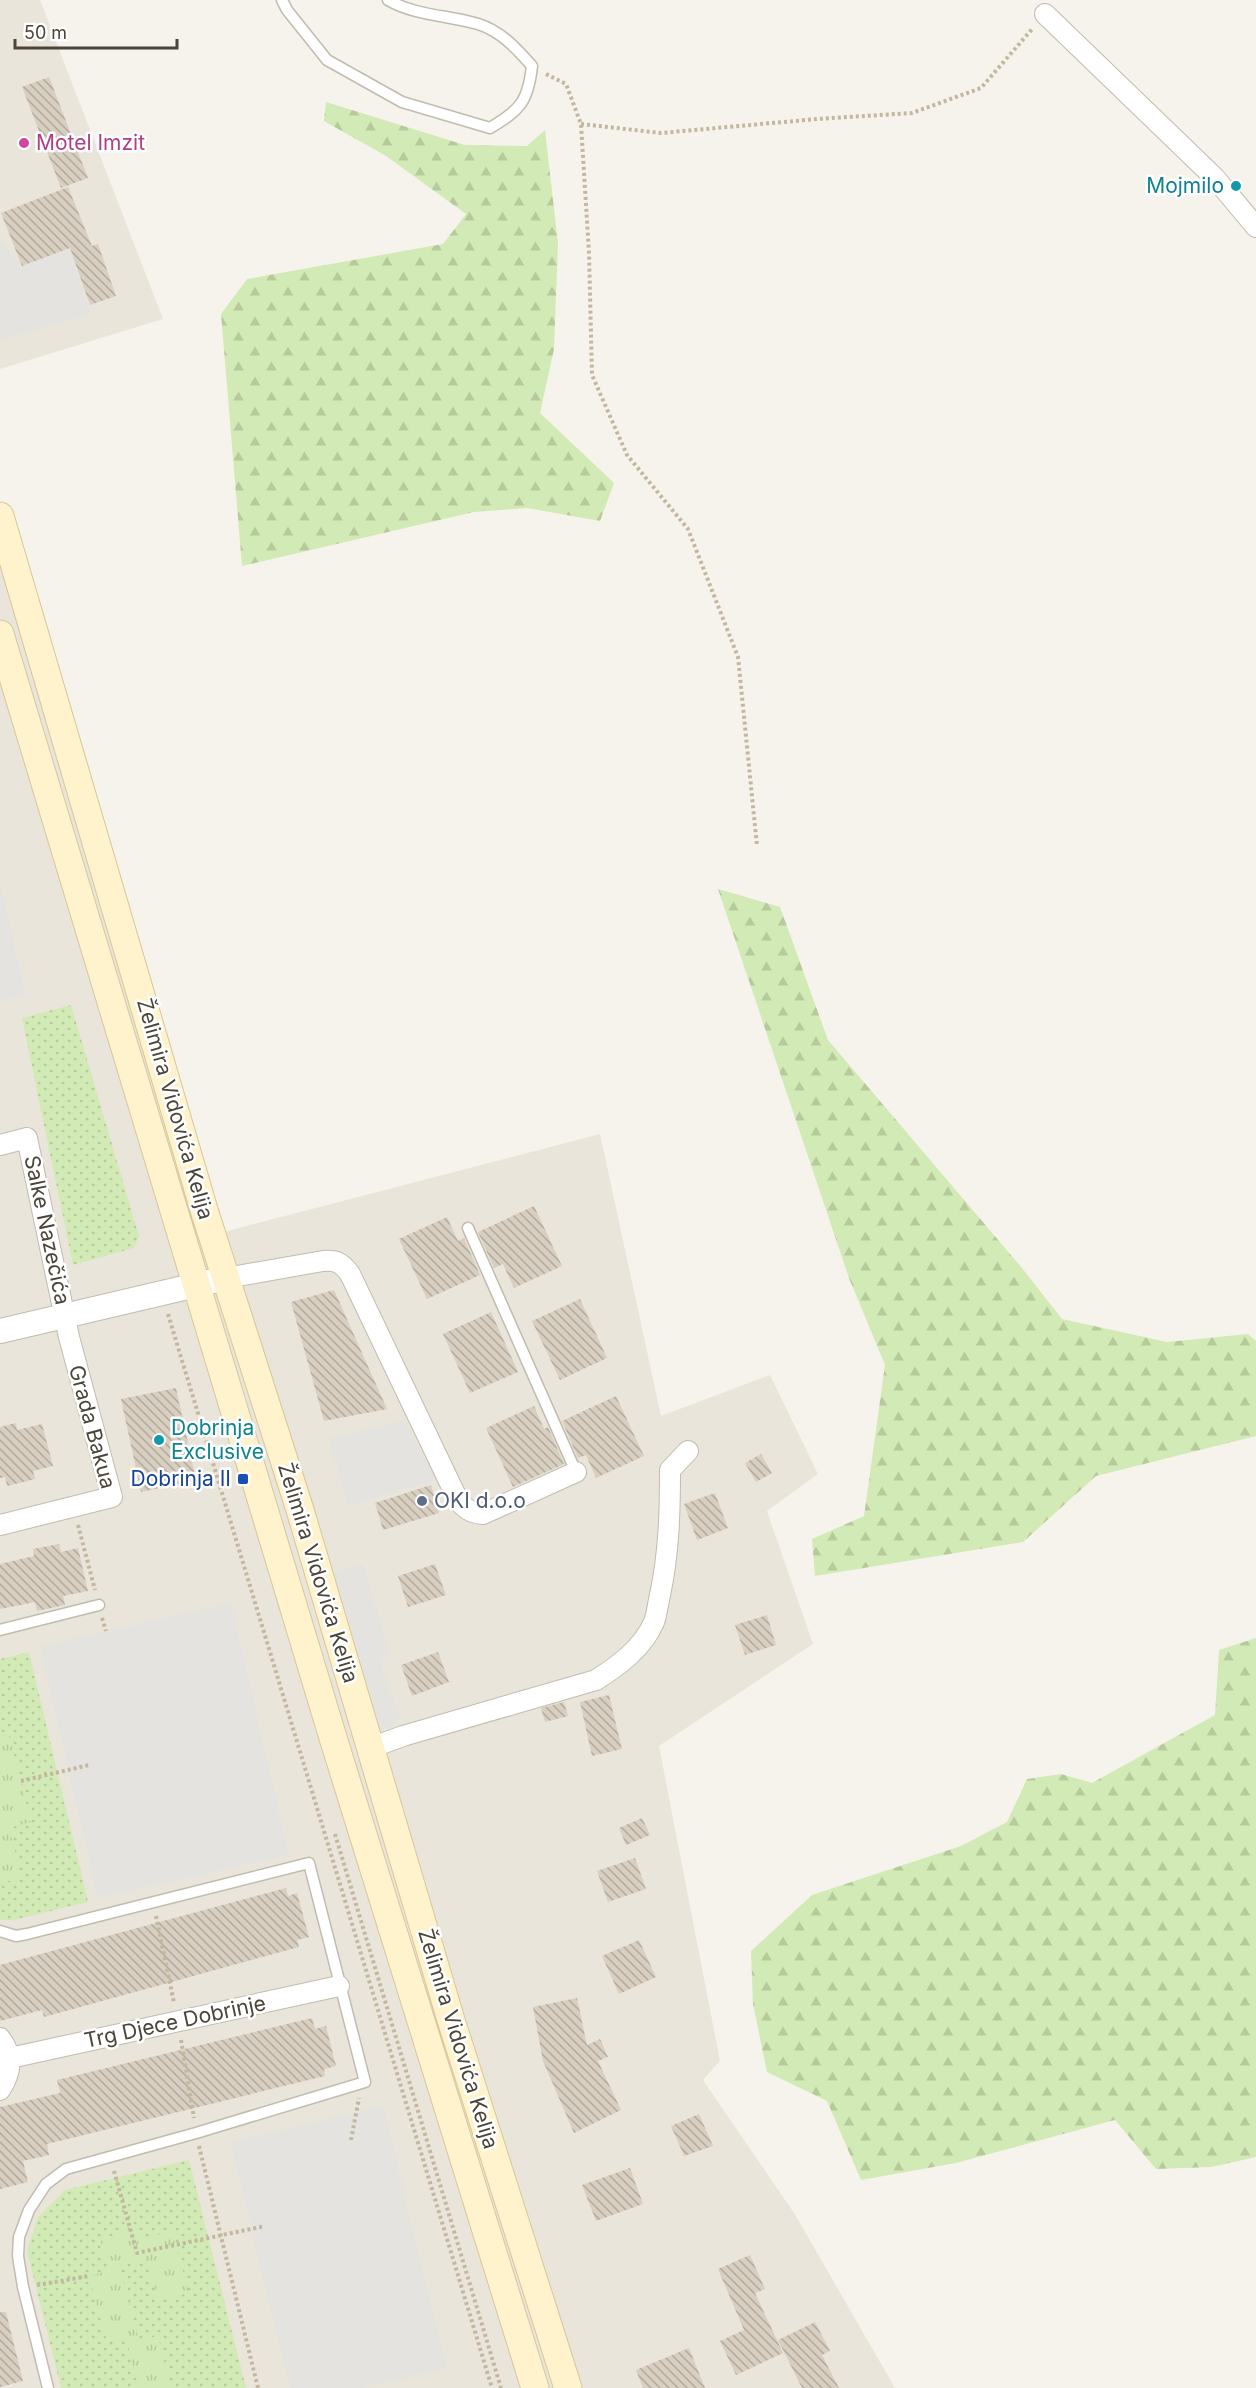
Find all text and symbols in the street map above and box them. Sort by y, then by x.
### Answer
scale bar [15,12,177,50]
text: 50 m [24,22,67,43]
place label: Motel Imzit [36,130,145,155]
marker: Motel Imzit [17,136,31,150]
place label: Mojmilo [1146,173,1224,198]
marker: Mojmilo [1229,179,1243,193]
street label: Želimira Vidovića Kelija [132,995,220,1222]
street label: Salke Nazečića [19,1153,75,1307]
street label: Grada Bakua [64,1362,121,1492]
place label: Dobrinja Exclusive [171,1415,264,1464]
marker: Dobrinja Exclusive [152,1433,166,1447]
street label: Želimira Vidovića Kelija [273,1460,365,1686]
place label: Dobrinja II [131,1466,231,1491]
marker: Dobrinja II [236,1472,250,1486]
place label: OKI d.o.o [434,1488,526,1513]
marker: OKI d.o.o [415,1494,429,1508]
street label: Želimira Vidovića Kelija [413,1926,505,2152]
street label: Trg Djece Dobrinje [82,1990,268,2053]

